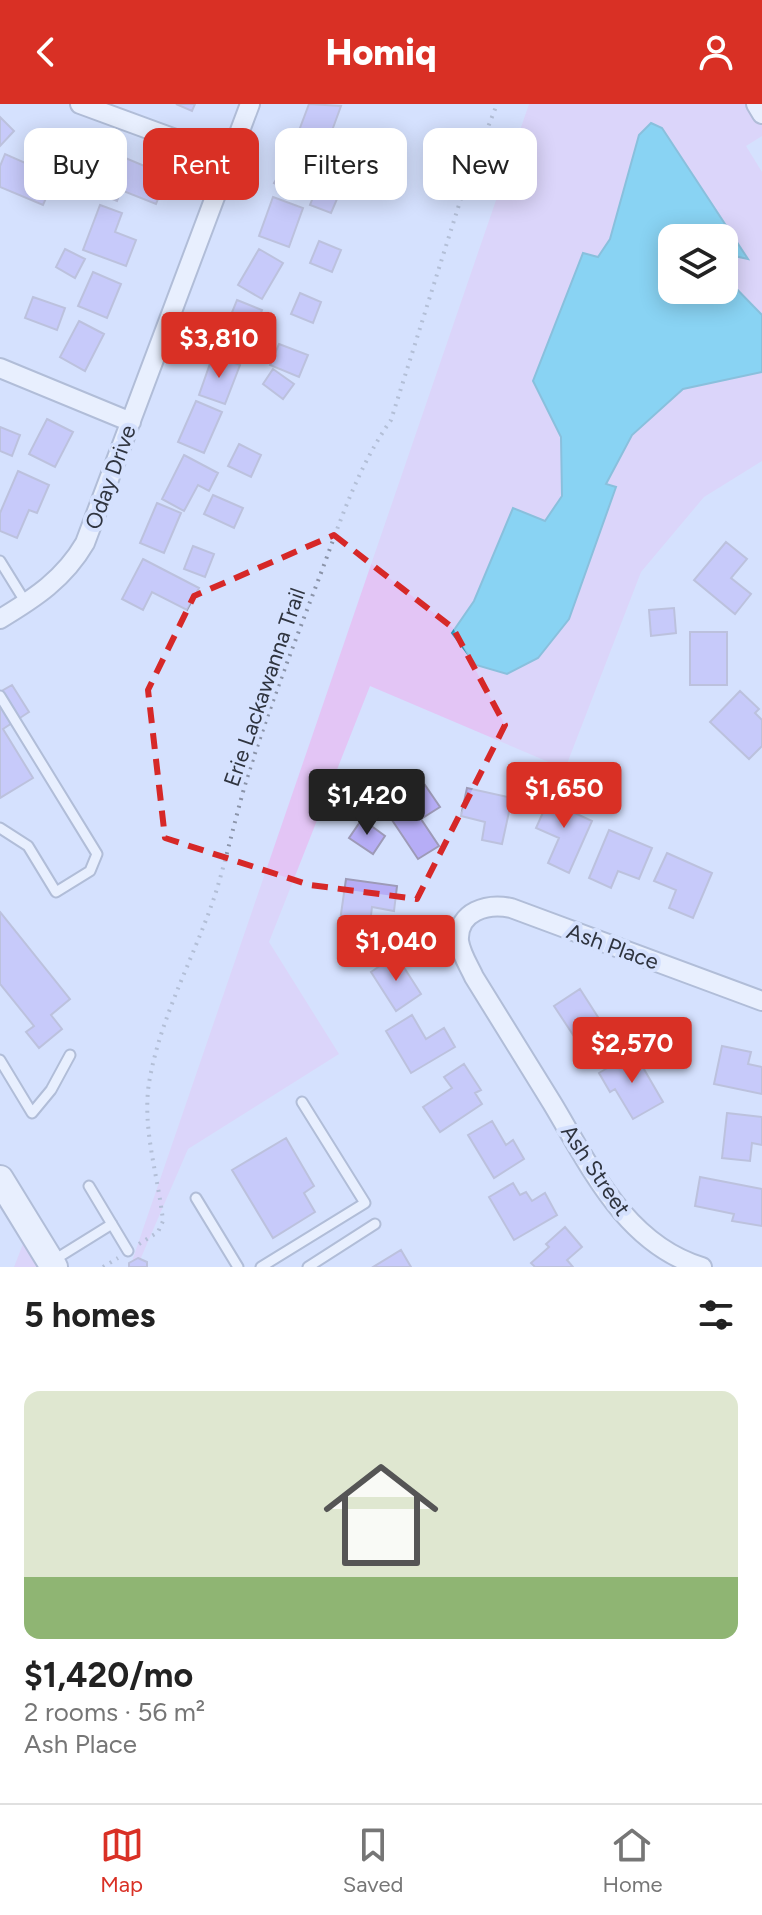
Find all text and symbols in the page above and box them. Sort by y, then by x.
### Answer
icon: back [24,30,68,74]
icon: person [694,30,738,74]
text: Homiq [325,31,437,74]
chip: Buy [24,128,127,200]
chip: Rent [143,128,259,200]
chip: Filters [275,128,407,200]
chip: New [423,128,537,200]
map controls [658,224,738,304]
button: layers [658,224,738,304]
pin: $3,810 [154,312,284,380]
text: $3,810 [179,322,259,354]
street label: Oday Drive [79,421,142,533]
street label: Erie Lackawanna Trail [218,584,311,790]
pin: $1,650 [499,762,629,830]
pin: $1,420 [302,769,432,837]
text: $1,650 [524,772,604,804]
text: $1,420 [327,779,407,811]
pin: $1,040 [331,915,461,983]
street label: Ash Place [563,917,662,976]
text: $1,040 [355,925,437,957]
pin: $2,570 [567,1017,697,1085]
text: $2,570 [591,1027,673,1059]
street label: Ash Street [555,1119,636,1221]
icon: filters [694,1293,738,1337]
text: 5 homes [24,1295,155,1336]
icon: home [309,1443,453,1587]
text: $1,420/mo [24,1655,193,1696]
text: 2 rooms · 56 m² [24,1696,205,1728]
text: Ash Place [24,1728,137,1760]
tab: Map [100,1823,144,1898]
tab: Saved [343,1823,403,1898]
tab: Home [602,1823,662,1898]

